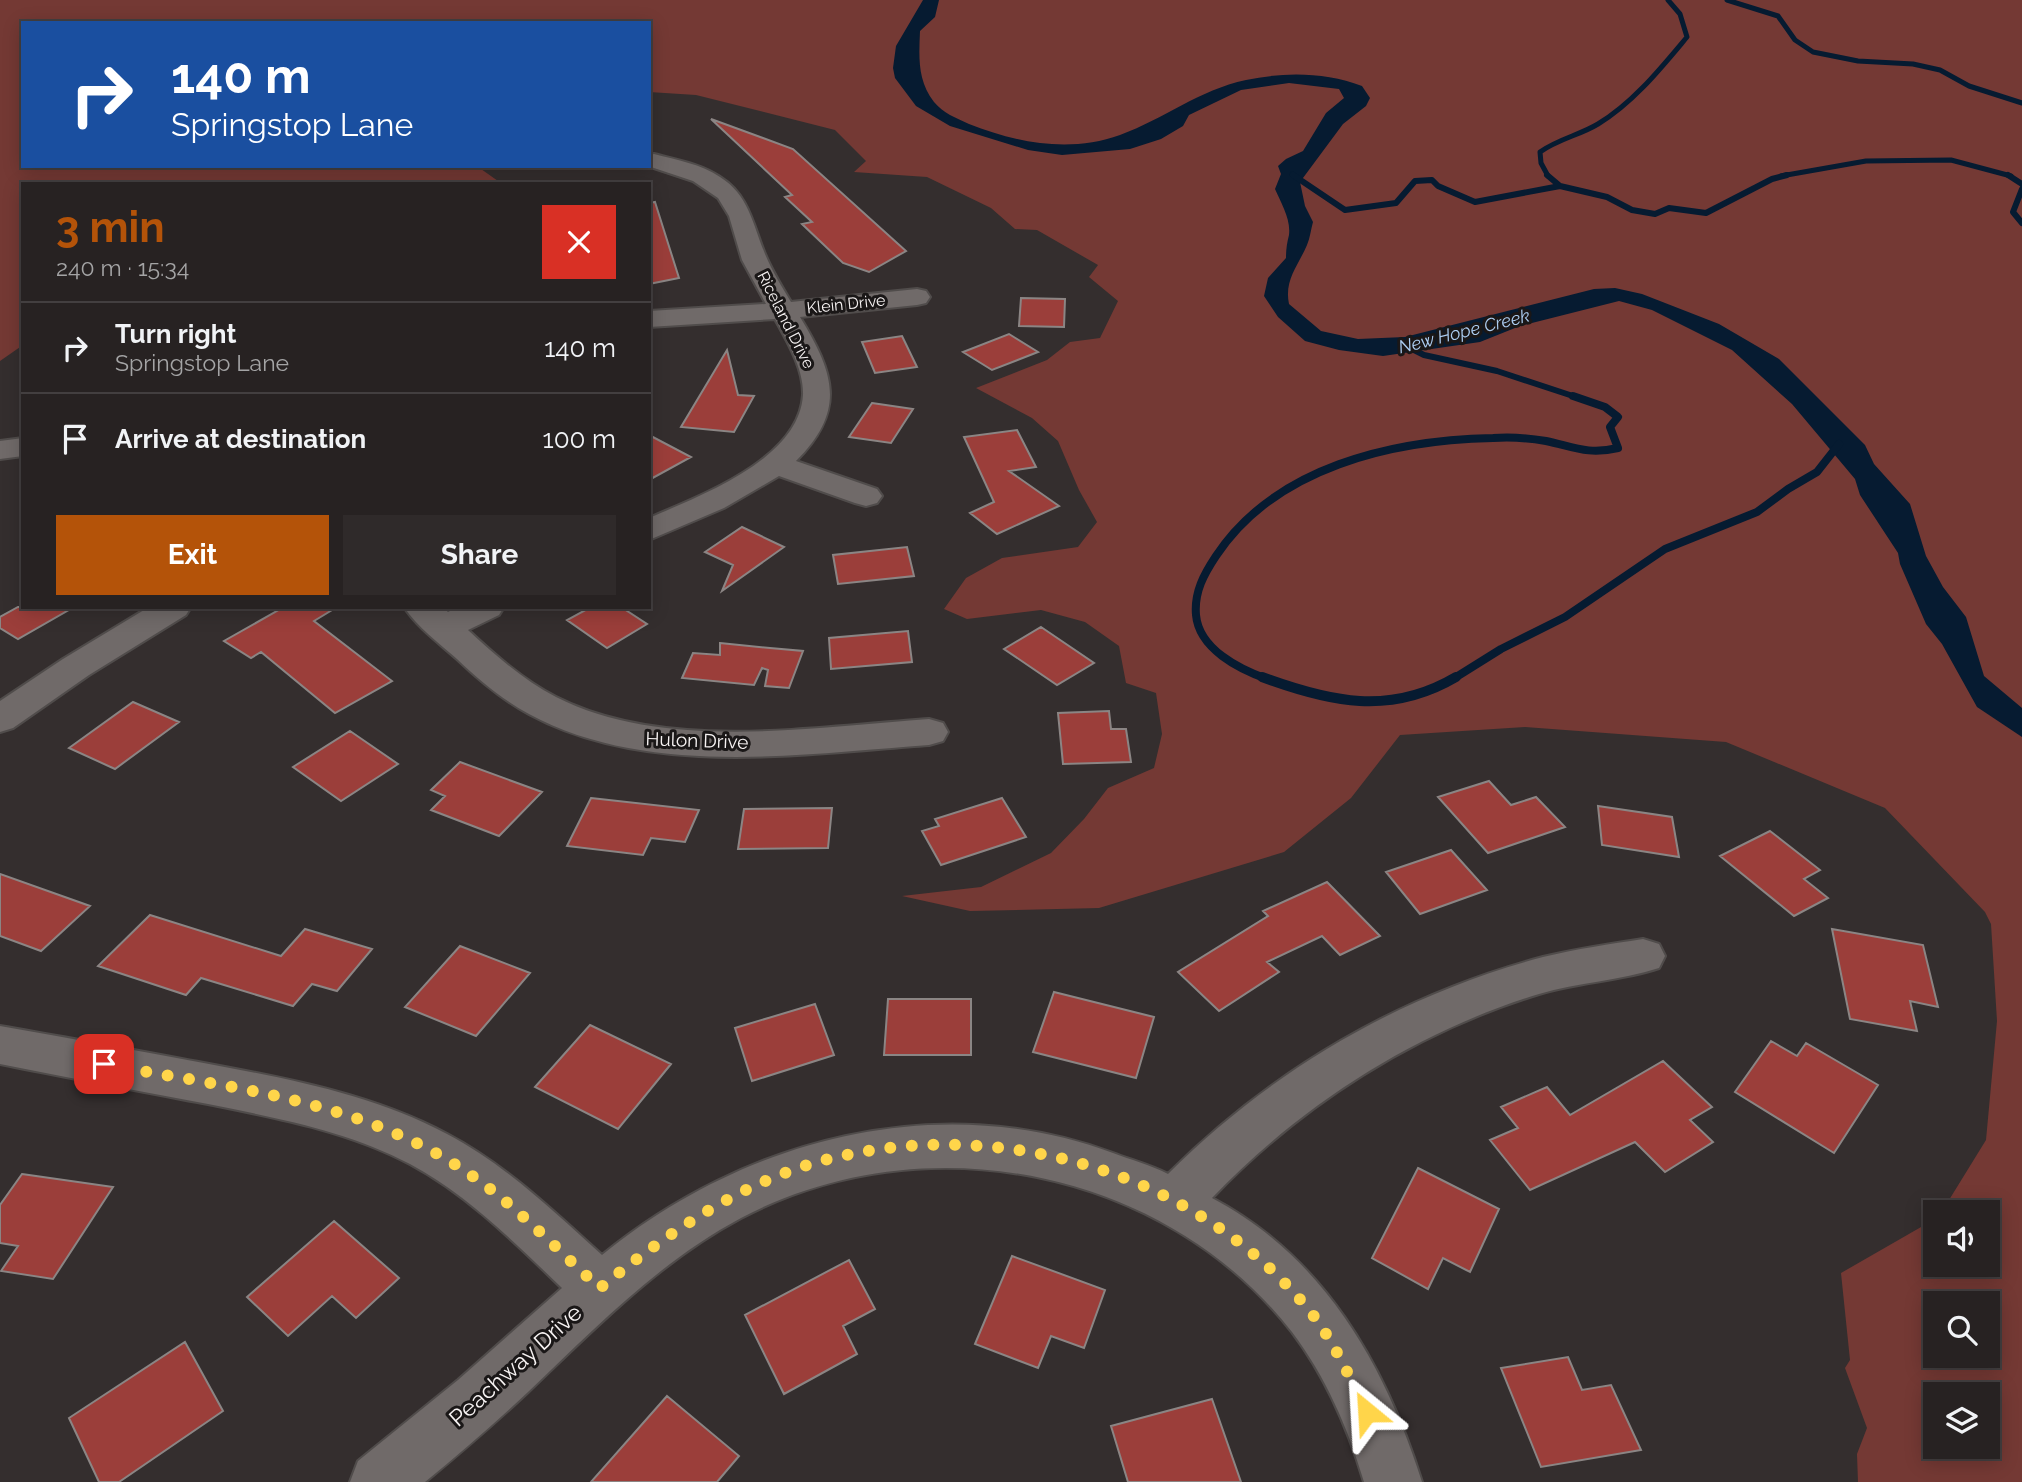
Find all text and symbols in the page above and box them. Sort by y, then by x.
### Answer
text: 140 m [171,47,311,104]
icon: right [56,49,147,140]
text: Springstop Lane [171,106,413,143]
text: 3 min [56,203,165,252]
button: close [542,205,616,279]
text: 240 m · 15:34 [56,254,189,281]
street label: Riceland Drive [753,268,819,372]
street label: Klein Drive [806,290,886,318]
water label: New Hope Creek [1396,304,1532,357]
text: Turn right [115,319,236,349]
icon: right [56,329,94,367]
text: 140 m [544,333,616,363]
text: Springstop Lane [115,349,289,376]
icon: arrive [56,420,94,458]
text: Arrive at destination [115,424,366,454]
text: 100 m [543,424,616,454]
button: Exit [56,515,329,595]
button: Share [343,515,616,595]
street label: Hulon Drive [645,727,749,753]
pin [74,1034,134,1094]
icon: arrive [85,1045,123,1083]
map controls [1923,1200,2000,1459]
button: sound [1923,1200,2000,1277]
button: search [1923,1291,2000,1368]
street label: Peachway Drive [443,1298,587,1432]
position arrow [1330,1375,1404,1449]
button: layers [1923,1382,2000,1459]

